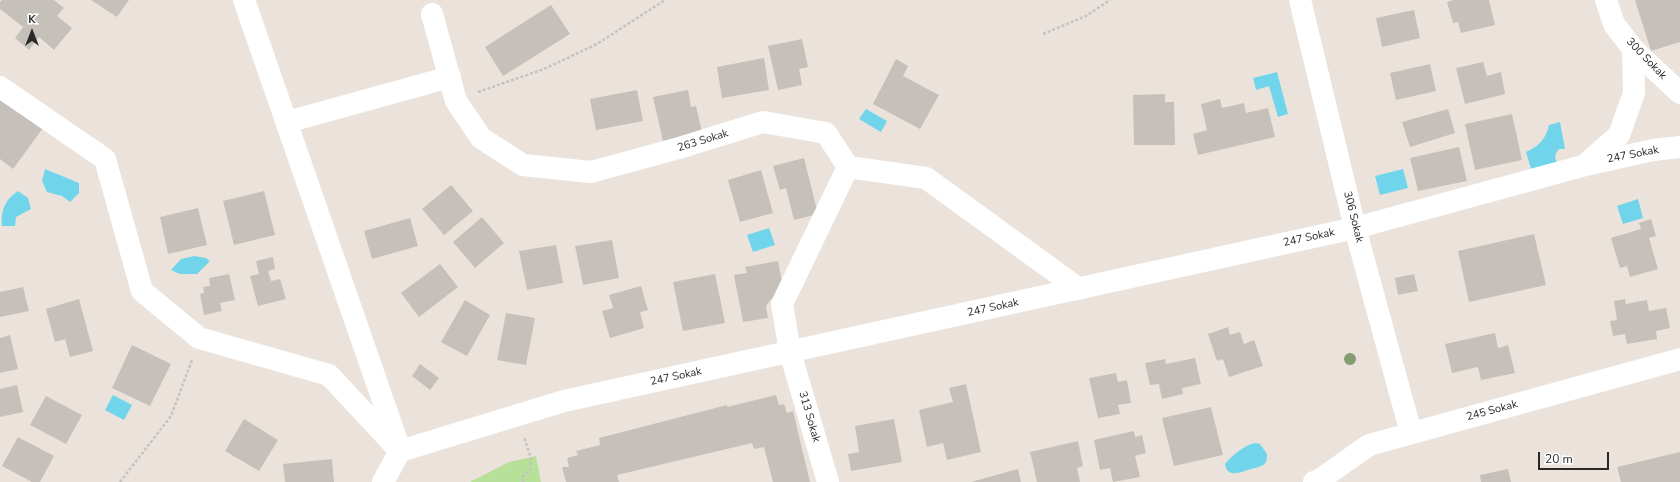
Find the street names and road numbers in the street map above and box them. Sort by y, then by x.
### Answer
street label: 300 Sokak [1623,36,1669,82]
street label: 263 Sokak [676,127,730,155]
street label: 247 Sokak [1606,144,1660,166]
street label: 306 Sokak [1340,190,1366,244]
street label: 247 Sokak [1282,226,1336,250]
street label: 247 Sokak [966,296,1020,320]
street label: 247 Sokak [649,365,703,389]
street label: 313 Sokak [795,390,823,444]
street label: 245 Sokak [1465,398,1519,424]

